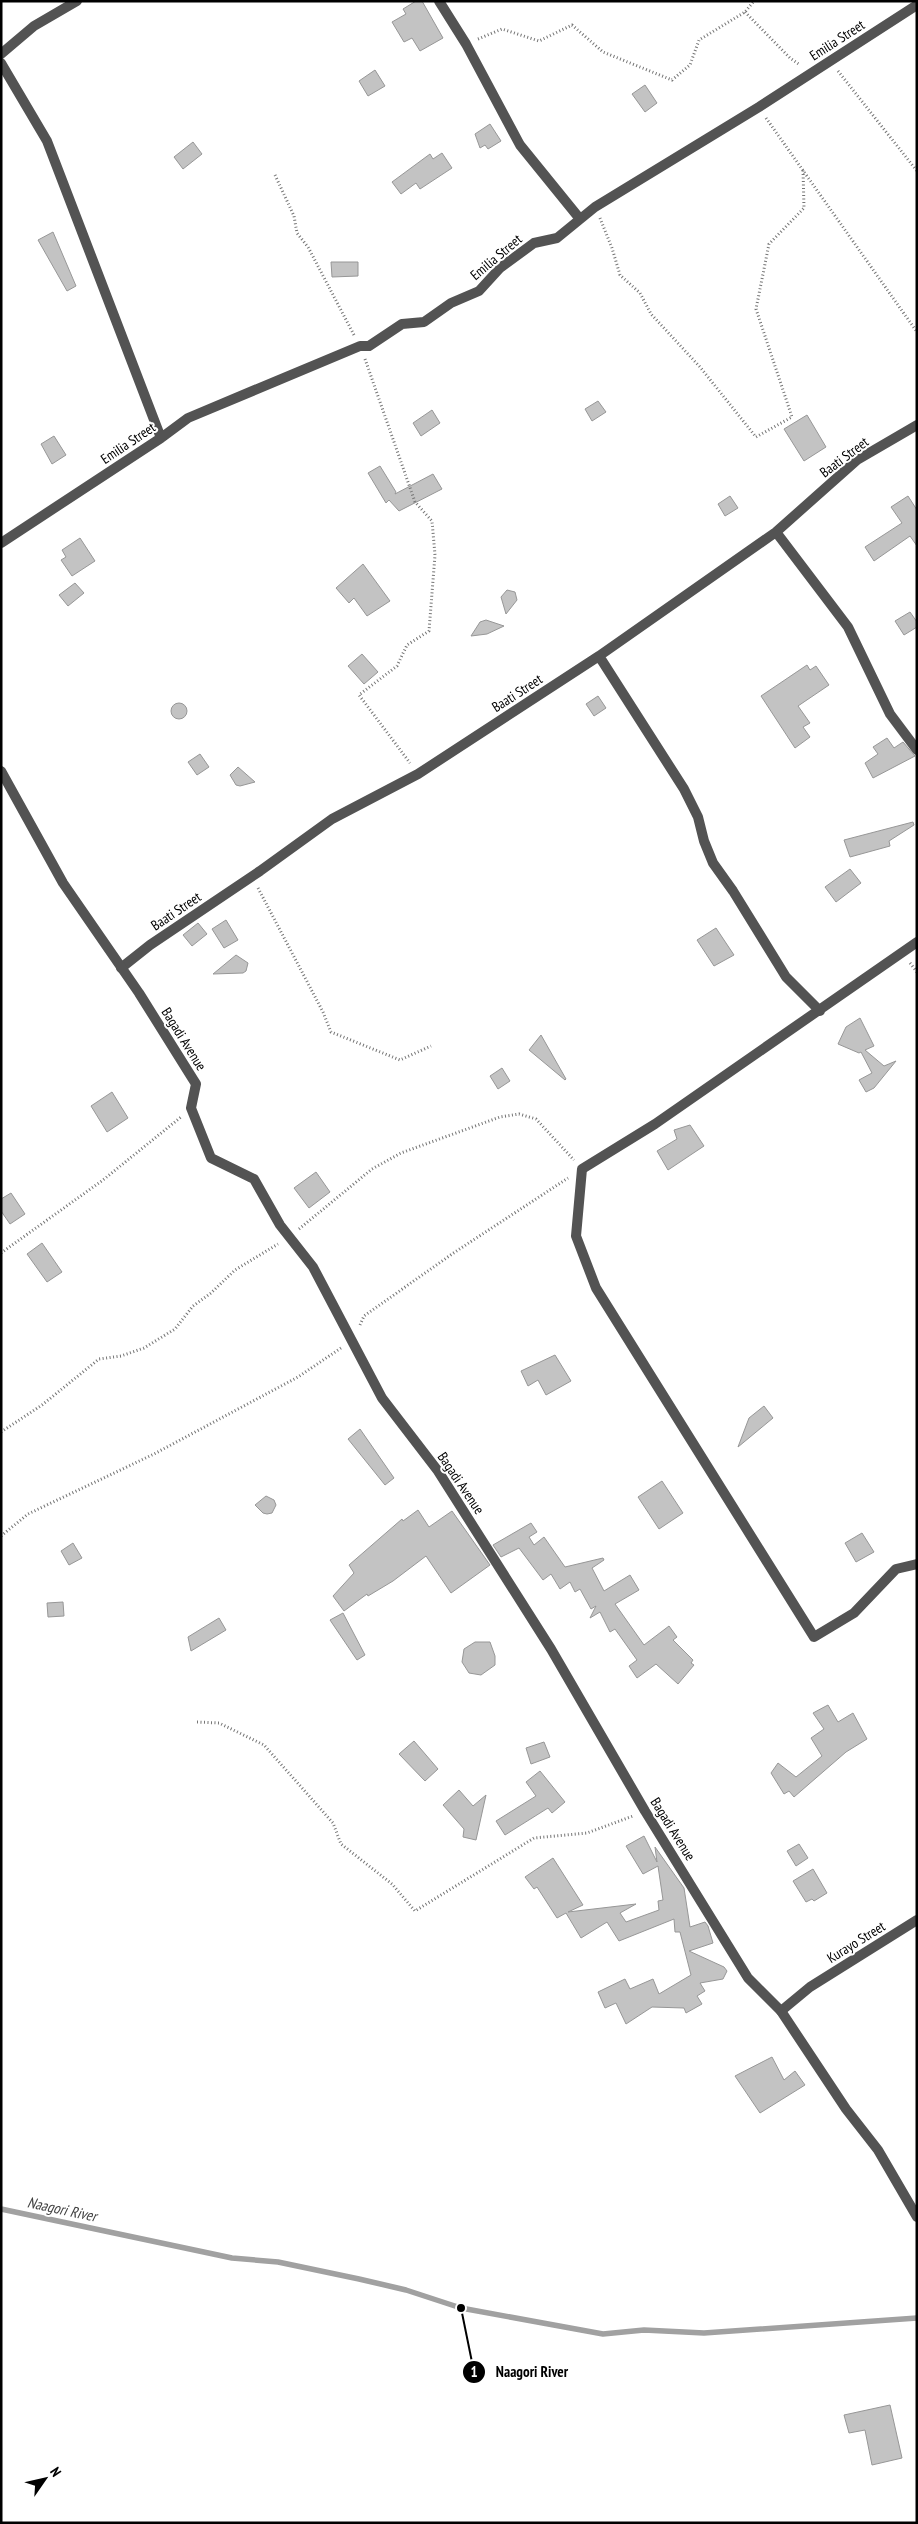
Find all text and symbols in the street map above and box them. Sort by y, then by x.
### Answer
street label: Emilia Street [806,15,868,64]
street label: Emilia Street [466,230,526,284]
street label: Emilia Street [97,418,159,468]
street label: Baati Street [816,433,872,481]
street label: Baati Street [488,670,546,716]
street label: Baati Street [147,888,205,934]
street label: Bagadi Avenue [158,1004,211,1074]
street label: Bagadi Avenue [434,1449,488,1518]
street label: Bagadi Avenue [647,1794,700,1864]
street label: Kurayo Street [824,1917,889,1967]
water label: Naagori River [26,2192,100,2226]
callout: Naagori River [461,2357,578,2387]
text: 1 [470,2362,478,2381]
text: Naagori River [496,2362,569,2381]
north arrow [20,2454,70,2504]
text: N [46,2464,65,2480]

